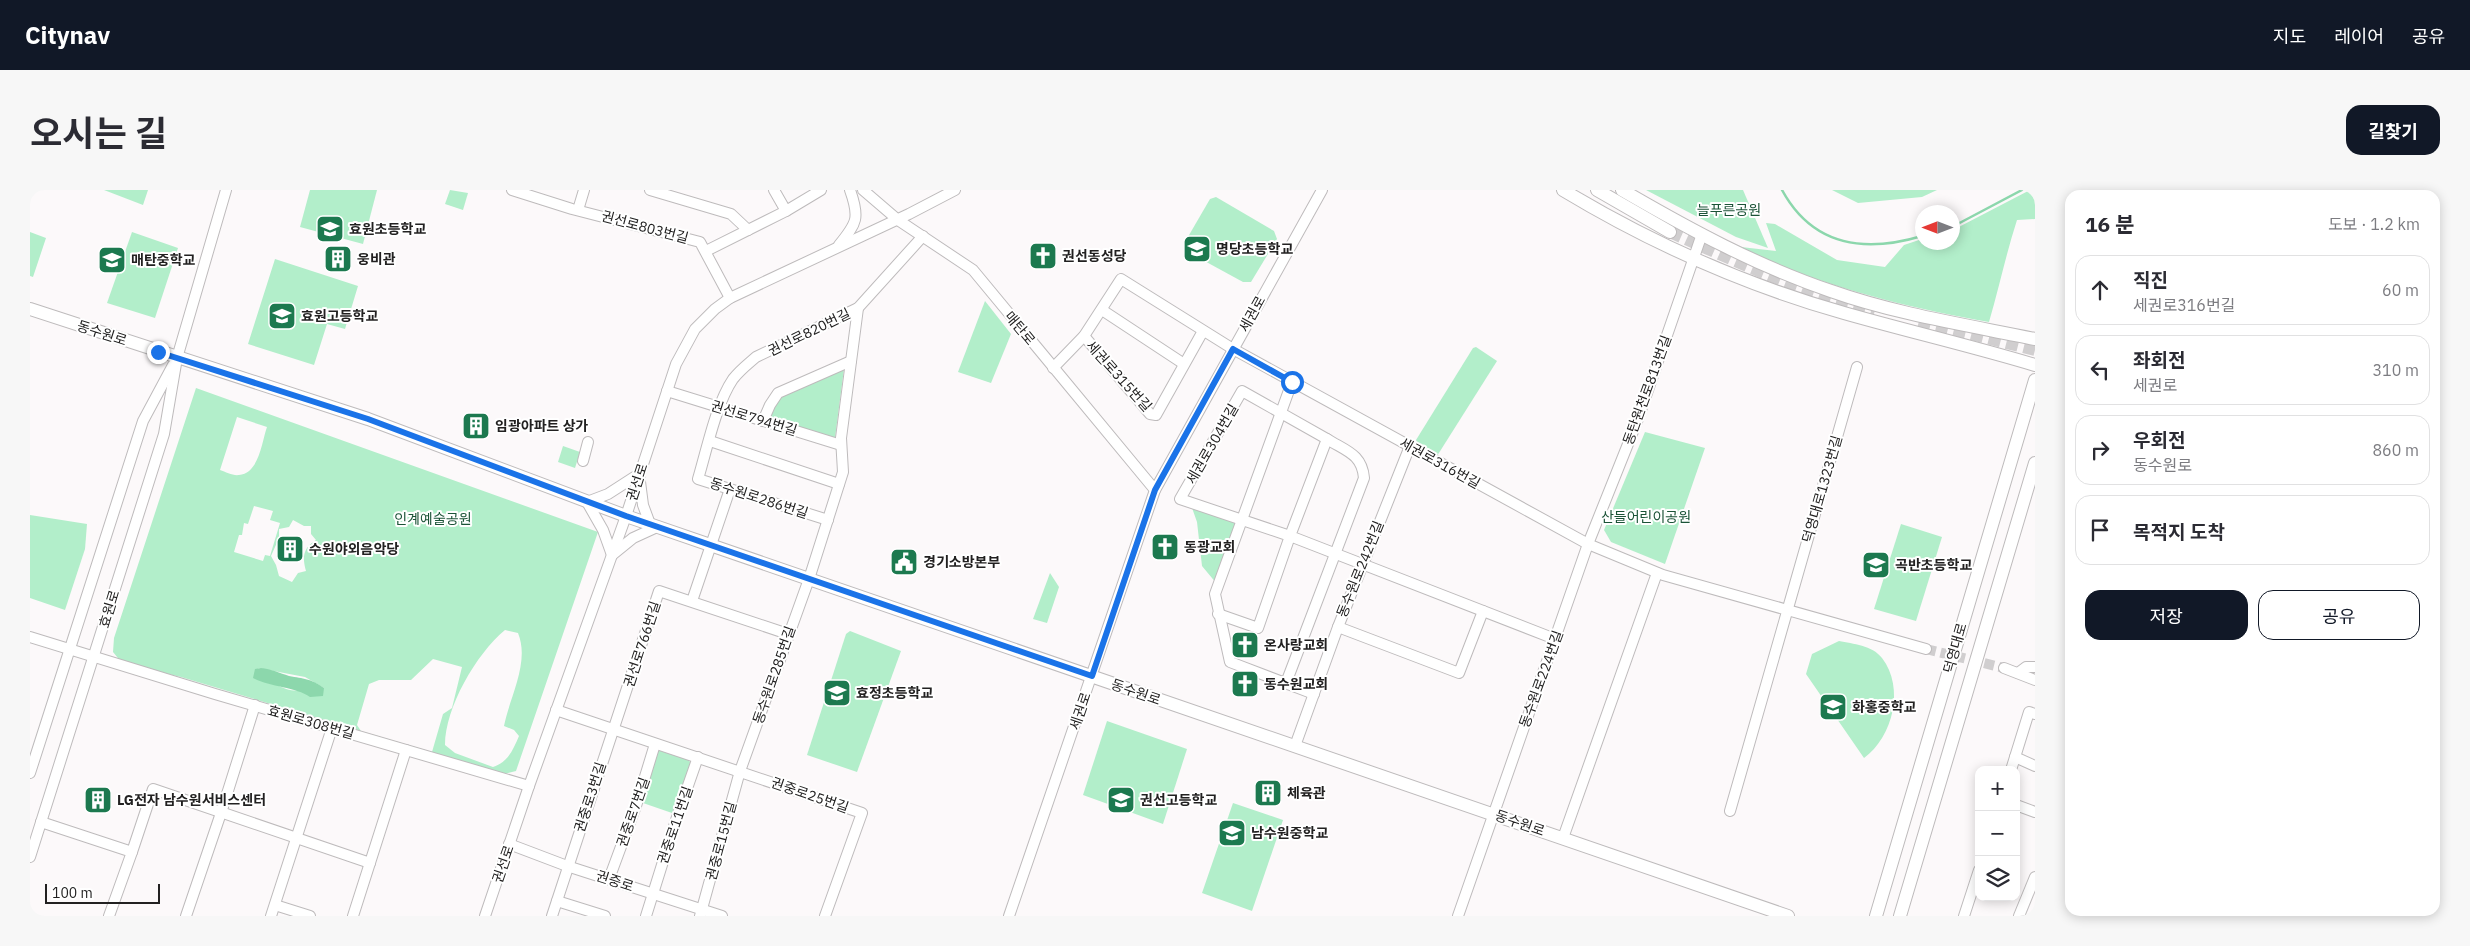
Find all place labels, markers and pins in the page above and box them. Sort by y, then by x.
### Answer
school or university icon: 효원초등학교 [315,214,345,244]
place label: 효원초등학교 [349,220,426,238]
school or university icon: 명당초등학교 [1182,234,1212,264]
place label: 명당초등학교 [1216,240,1293,258]
church icon: 권선동성당 [1028,241,1058,271]
building icon: 웅비관 [323,244,353,274]
school or university icon: 매탄중학교 [97,245,127,275]
place label: 권선동성당 [1062,247,1127,265]
place label: 웅비관 [357,250,396,268]
place label: 매탄중학교 [131,251,196,269]
school or university icon: 효원고등학교 [267,301,297,331]
place label: 효원고등학교 [301,307,378,325]
building icon: 임광아파트 상가 [461,411,491,441]
place label: 임광아파트 상가 [495,417,589,435]
church icon: 동광교회 [1150,532,1180,562]
building icon: 수원야외음악당 [275,534,305,564]
place label: 동광교회 [1184,538,1236,556]
place label: 수원야외음악당 [309,540,399,558]
public building icon: 경기소방본부 [889,547,919,577]
school or university icon: 곡반초등학교 [1861,550,1891,580]
place label: 경기소방본부 [923,553,1000,571]
place label: 곡반초등학교 [1895,556,1972,574]
church icon: 온사랑교회 [1230,630,1260,660]
place label: 온사랑교회 [1264,636,1328,654]
church icon: 동수원교회 [1230,669,1260,699]
place label: 동수원교회 [1264,675,1328,693]
school or university icon: 효정초등학교 [822,678,852,708]
place label: 효정초등학교 [856,684,933,702]
school or university icon: 화홍중학교 [1818,692,1848,722]
place label: 화홍중학교 [1852,698,1917,716]
building icon: 체육관 [1253,778,1283,808]
place label: 체육관 [1287,784,1326,802]
building icon: LG전자 남수원서비스센터 [83,785,113,815]
school or university icon: 권선고등학교 [1106,785,1136,815]
place label: LG전자 남수원서비스센터 [117,791,266,809]
place label: 권선고등학교 [1140,791,1217,809]
school or university icon: 남수원중학교 [1217,818,1247,848]
place label: 남수원중학교 [1251,824,1328,842]

